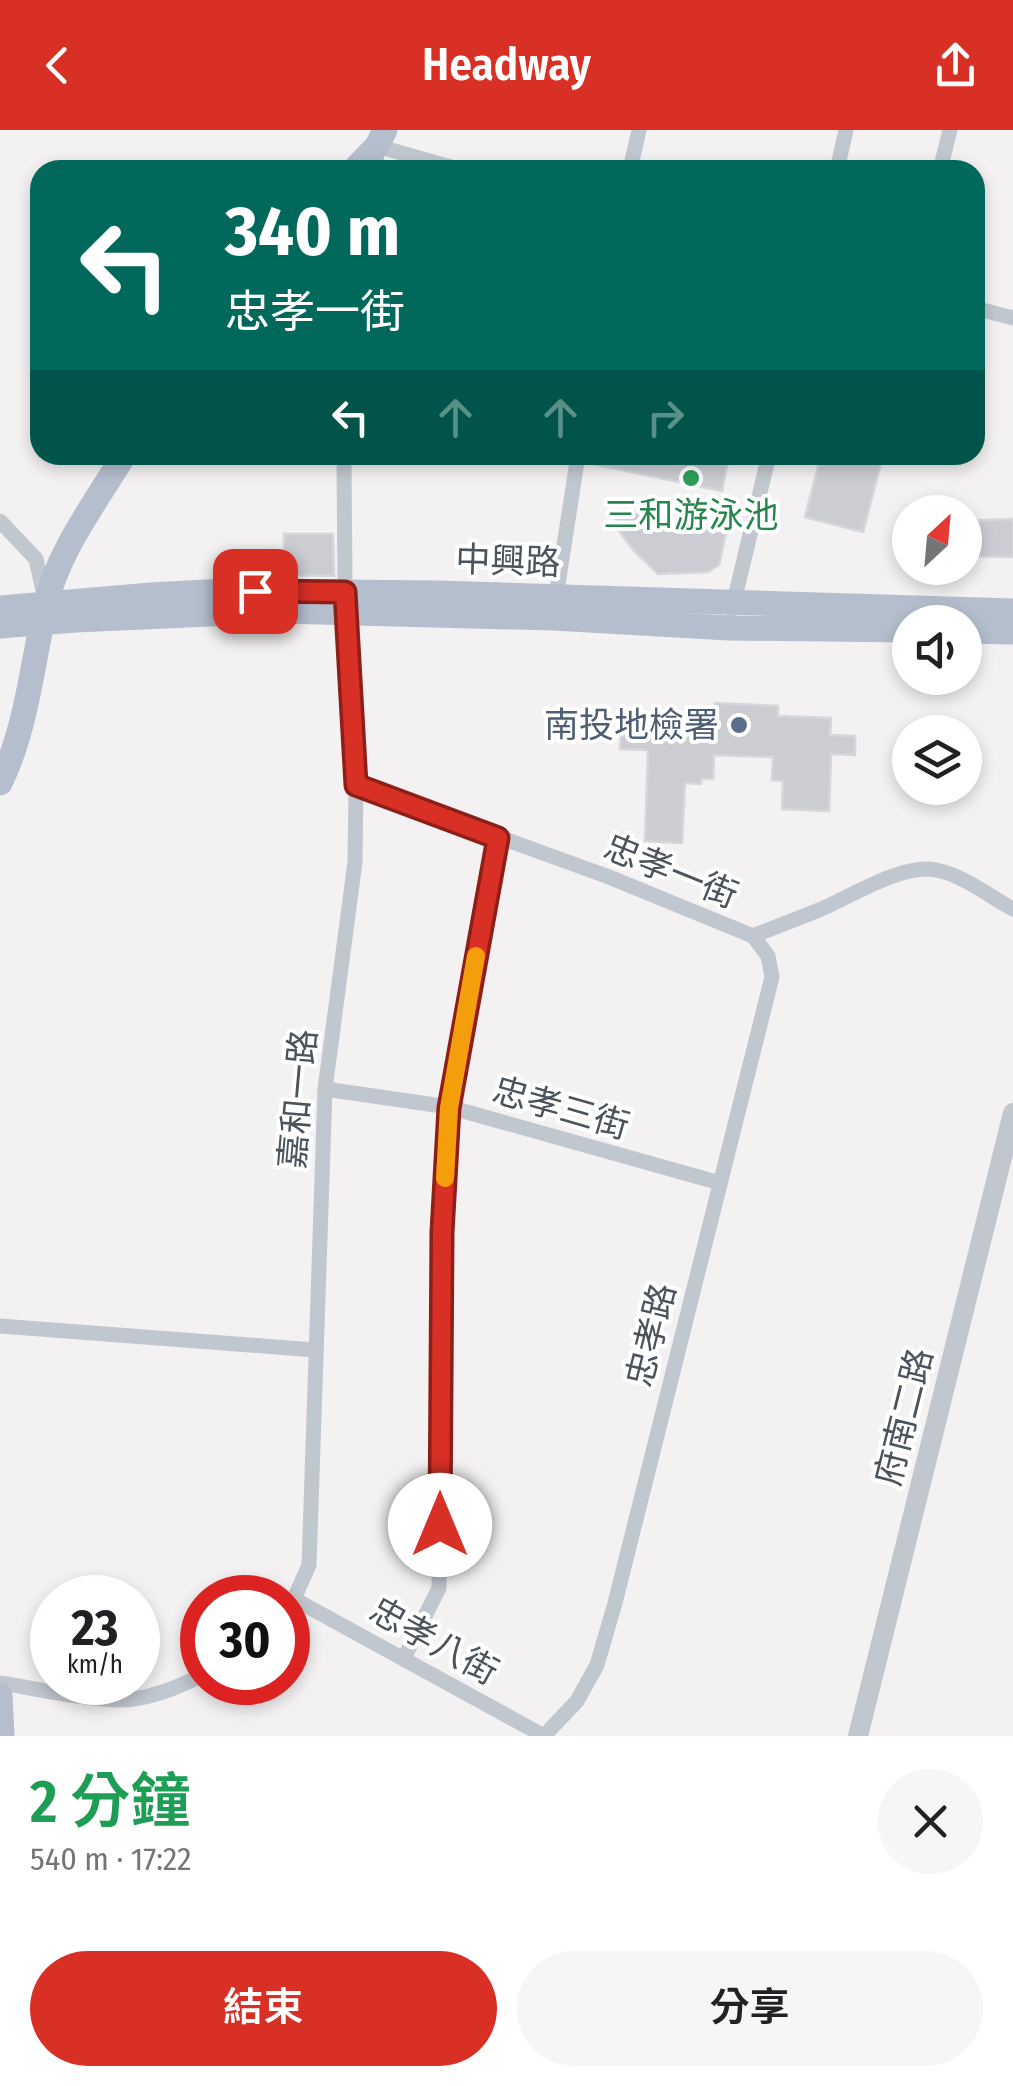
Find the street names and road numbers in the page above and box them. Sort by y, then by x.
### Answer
street label: 中興路 [455,538,561,584]
street label: 忠孝一街 [598,825,744,917]
street label: 嘉和一路 [271,1027,325,1171]
street label: 忠孝三街 [488,1069,634,1147]
street label: 忠孝路 [618,1279,684,1391]
street label: 府南二路 [867,1344,941,1490]
street label: 忠孝八街 [363,1589,505,1693]

